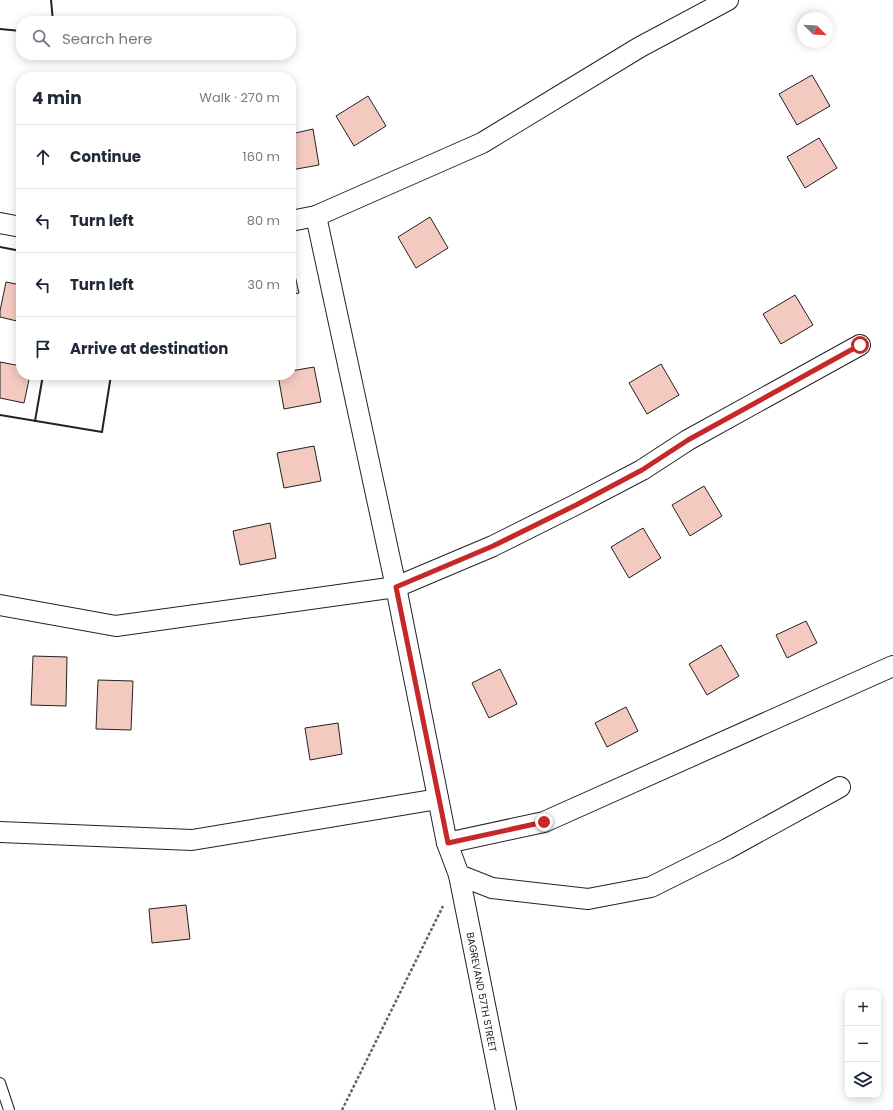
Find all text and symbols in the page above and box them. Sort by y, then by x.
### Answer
north arrow [797,12,833,48]
search box [16,16,296,60]
icon: search [30,27,52,49]
text: Search here [62,28,152,49]
text: 4 min [32,86,82,110]
text: Walk · 270 m [199,88,280,107]
icon: ahead [32,146,54,168]
text: Continue [70,146,141,167]
text: 160 m [243,147,280,166]
icon: left [32,210,54,232]
text: Turn left [70,210,134,231]
text: 80 m [247,211,280,230]
icon: left [32,274,54,296]
text: Turn left [70,274,134,295]
text: 30 m [247,275,280,294]
route start [851,336,869,354]
icon: arrive [32,338,54,360]
text: Arrive at destination [70,338,228,359]
route end [535,813,553,831]
street label: BAGREVAND 57TH STREET [463,931,501,1054]
map controls [845,990,881,1098]
button: + [845,990,881,1026]
button: − [845,1026,881,1062]
button: layers [845,1062,881,1098]

